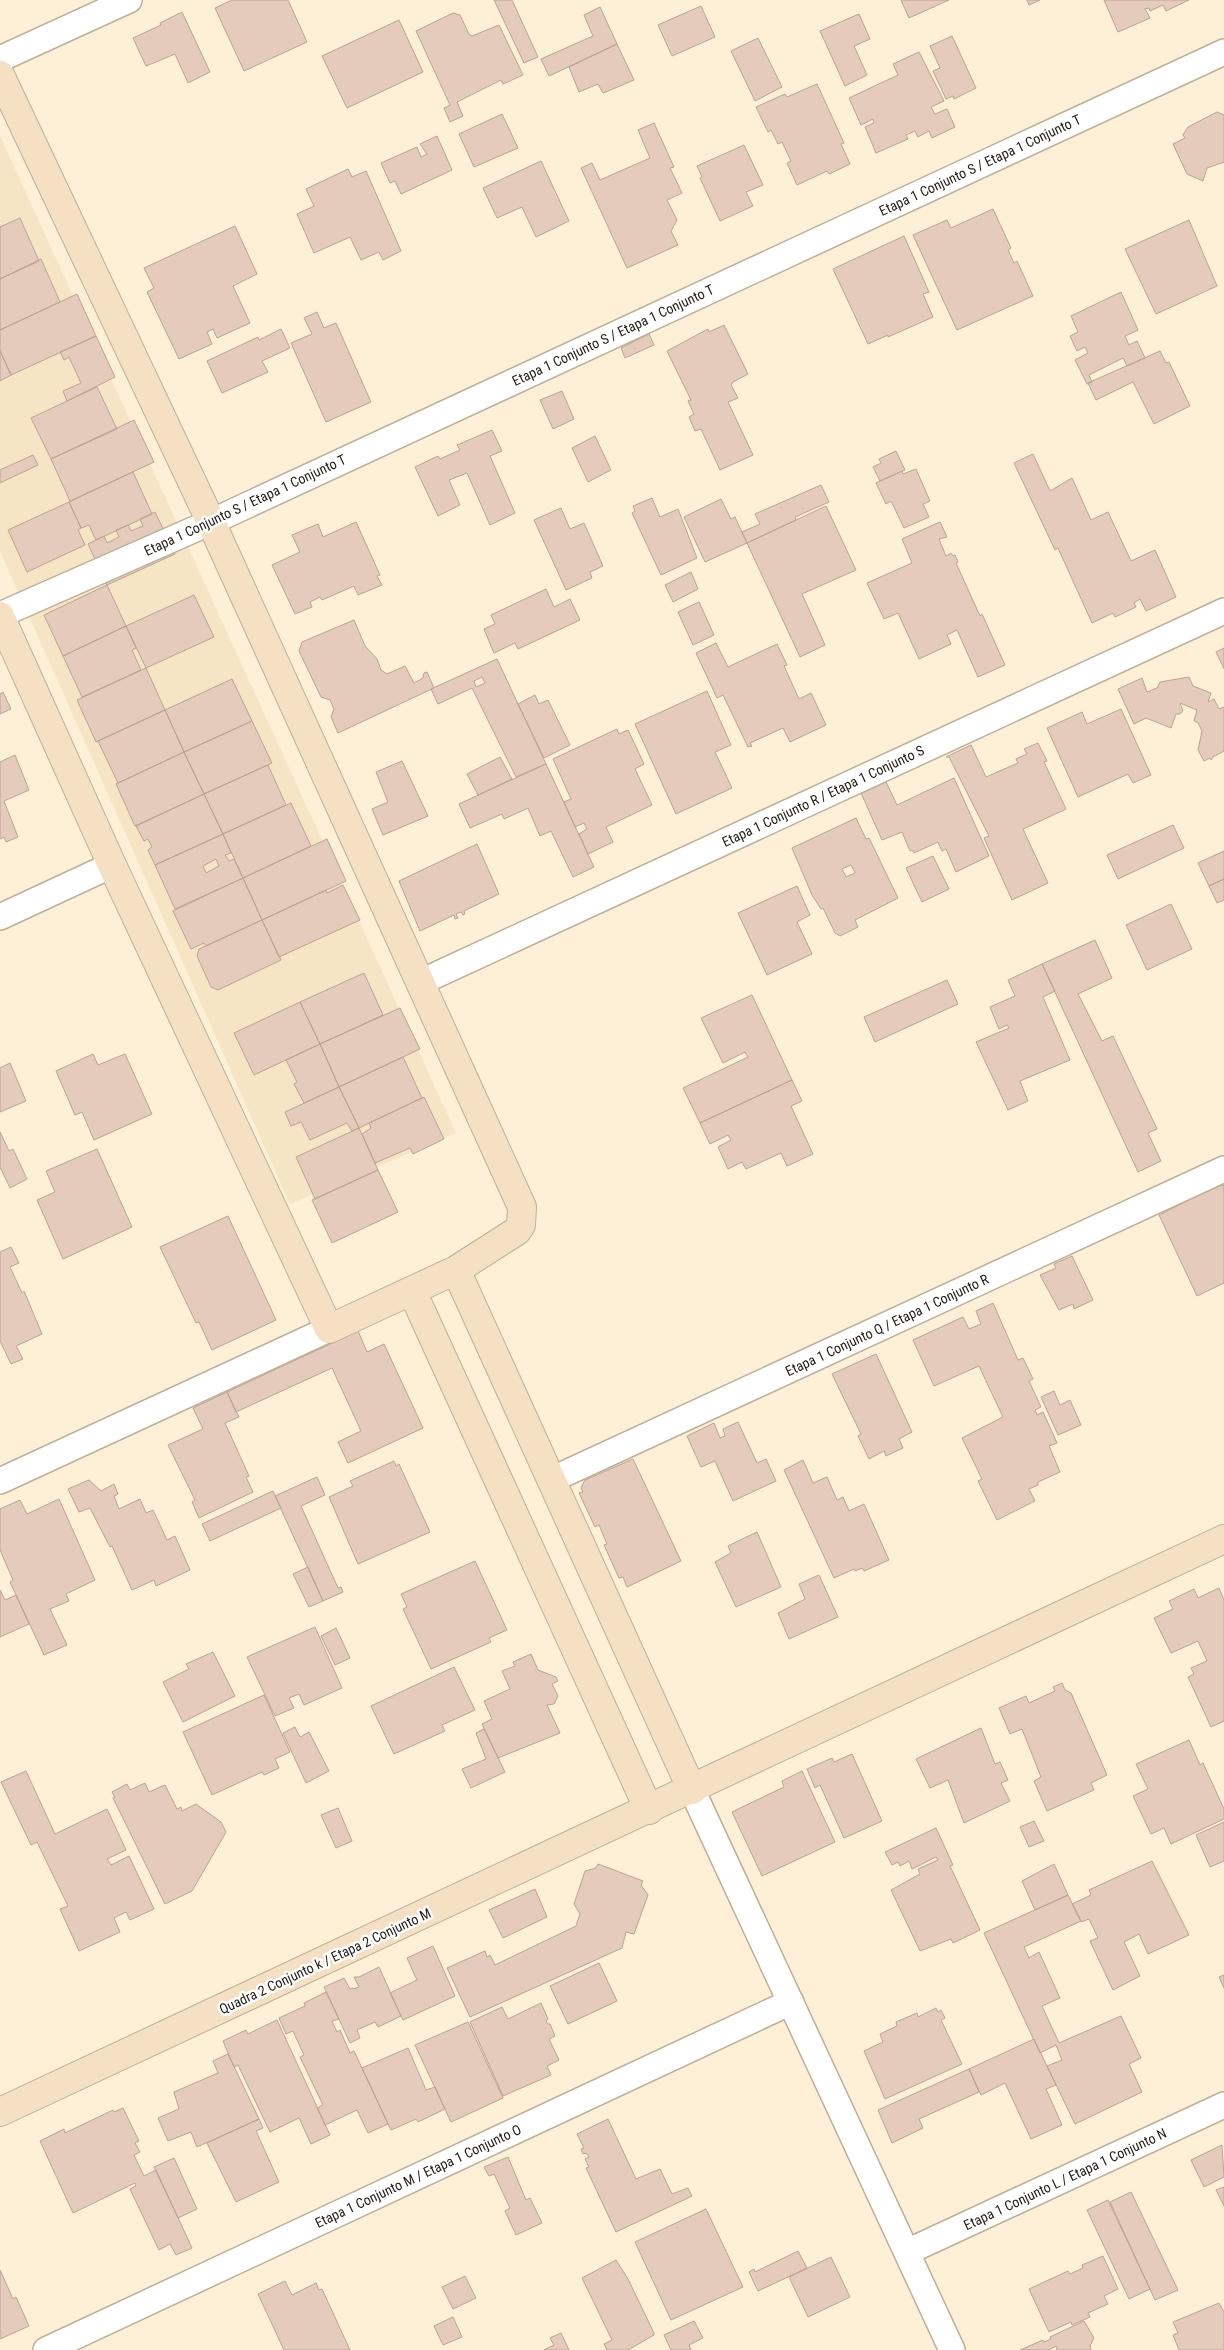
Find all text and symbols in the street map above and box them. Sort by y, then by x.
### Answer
street label: Etapa 1 Conjunto S / Etapa 1 Conjunto T [877,111,1083,219]
street label: Etapa 1 Conjunto S / Etapa 1 Conjunto T [510,281,716,389]
street label: Etapa 1 Conjunto S / Etapa 1 Conjunto T [142,451,348,559]
street label: Etapa 1 Conjunto R / Etapa 1 Conjunto S [719,742,927,850]
street label: Etapa 1 Conjunto Q / Etapa 1 Conjunto R [783,1271,992,1379]
street label: Quadra 2 Conjunto k / Etapa 2 Conjunto M [217,1905,433,2017]
street label: Etapa 1 Conjunto M / Etapa 1 Conjunto O [312,2121,524,2231]
street label: Etapa 1 Conjunto L / Etapa 1 Conjunto N [961,2125,1169,2233]

